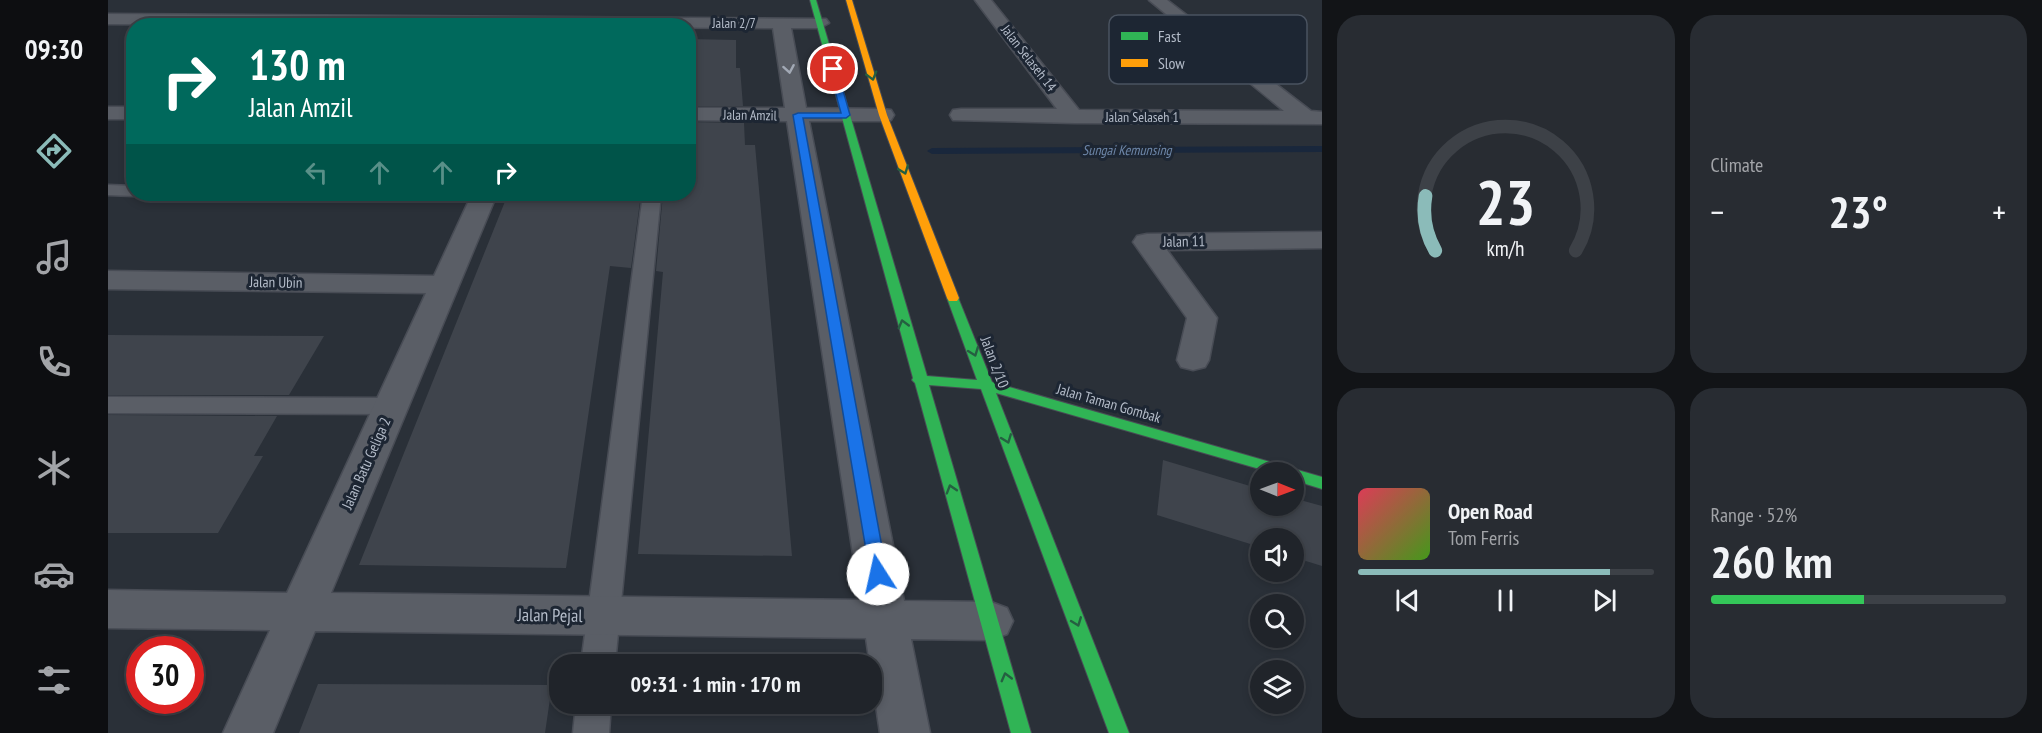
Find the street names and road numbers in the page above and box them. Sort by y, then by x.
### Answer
street label: Jalan 2/7 [711,14,756,32]
street label: Jalan Selaseh 14 [997,20,1061,96]
street label: Jalan Amzil [722,106,778,124]
street label: Jalan Selaseh 1 [1104,108,1179,126]
street label: Jalan 11 [1162,231,1205,251]
street label: Jalan Ubin [248,272,303,292]
street label: Jalan 2/10 [976,333,1014,391]
street label: Jalan Taman Gombak [1054,379,1163,427]
street label: Jalan Batu Geliga 2 [337,414,395,513]
street label: Jalan Pejal [516,603,583,627]

